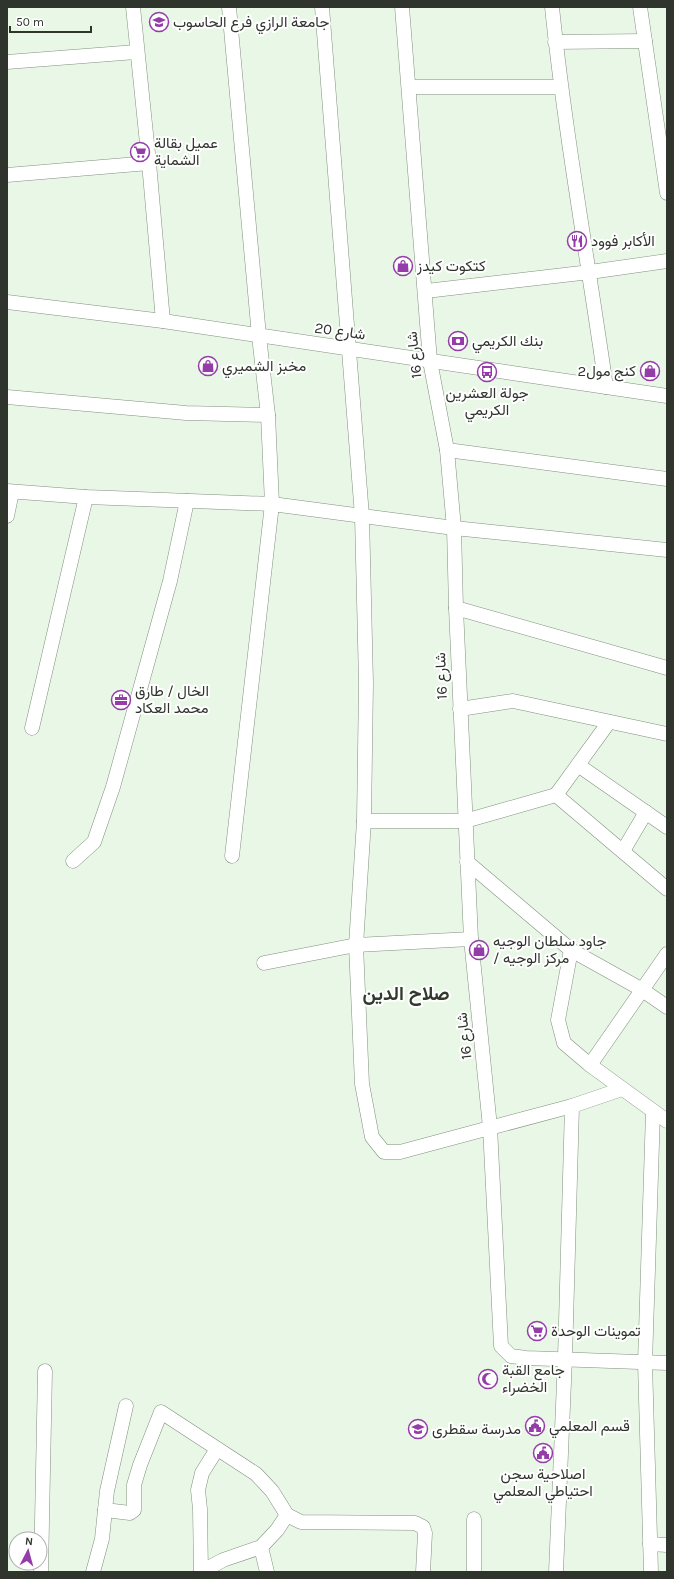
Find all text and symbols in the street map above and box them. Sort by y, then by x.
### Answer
scale bar [10,8,91,34]
school or university icon: جامعة الرازي فرع الحاسوب [148,11,170,33]
place label: جامعة الرازي فرع الحاسوب [173,13,329,35]
text: 50 m [16,15,44,29]
place label: عميل بقالة الشماية [154,134,218,169]
supermarket icon: عميل بقالة الشماية [129,141,151,163]
restaurant icon: الأكابر فوود [566,230,588,252]
place label: الأكابر فوود [591,232,655,250]
shop icon: كتكوت كيدز [392,255,414,277]
place label: كتكوت كيدز [416,257,486,275]
street label: شارع 20 [313,319,367,345]
street label: شارع 16 [403,330,427,379]
bank icon: بنك الكريمي [447,330,469,352]
place label: بنك الكريمي [472,332,543,354]
shop icon: مخبز الشميري [197,355,219,377]
place label: مخبز الشميري [222,357,306,379]
shop icon: كنج مول2 [639,360,661,382]
bus stop icon: جولة العشرين الكريمي [476,361,498,383]
place label: كنج مول2 [577,362,636,382]
place label: جولة العشرين الكريمي [445,384,529,423]
street label: شارع 16 [431,652,453,700]
place label: الخال / طارق محمد العكاد [135,682,209,717]
office icon: الخال / طارق محمد العكاد [110,689,132,711]
place label: جاود سلطان الوجيه / مركز الوجيه [493,932,606,967]
shop icon: جاود سلطان الوجيه / مركز الوجيه [468,939,490,961]
district label: صلاح الدين [362,983,450,1006]
street label: شارع 16 [453,1011,477,1060]
supermarket icon: تموينات الوحدة [526,1320,548,1342]
place label: تموينات الوحدة [551,1322,641,1340]
place label: جامع القبة الخضراء [502,1361,565,1396]
mosque icon: جامع القبة الخضراء [477,1368,499,1390]
public building icon: قسم المعلمي [524,1415,546,1437]
place label: قسم المعلمي [549,1417,630,1439]
school or university icon: مدرسة سقطرى [407,1418,429,1440]
place label: مدرسة سقطرى [432,1420,521,1439]
public building icon: اصلاحية سجن احتياطي المعلمي [532,1442,554,1464]
place label: اصلاحية سجن احتياطي المعلمي [493,1465,593,1504]
north arrow [8,1531,48,1571]
text: N [24,1535,34,1548]

